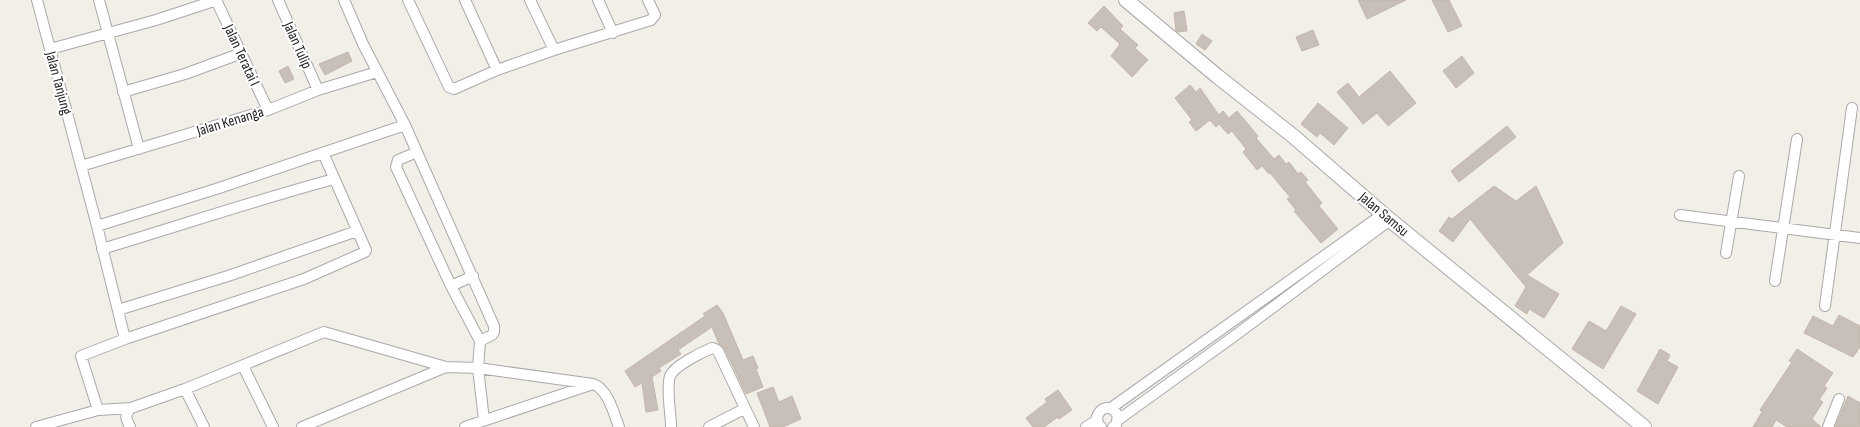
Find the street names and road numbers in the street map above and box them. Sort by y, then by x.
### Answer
street label: Jalan Tulip [278,18,316,72]
street label: Jalan Teratai I [219,21,264,89]
street label: Jalan Tanjung [41,48,76,117]
street label: Jalan Kenanga [193,102,266,141]
street label: Jalan Samsu [1354,187,1413,241]

